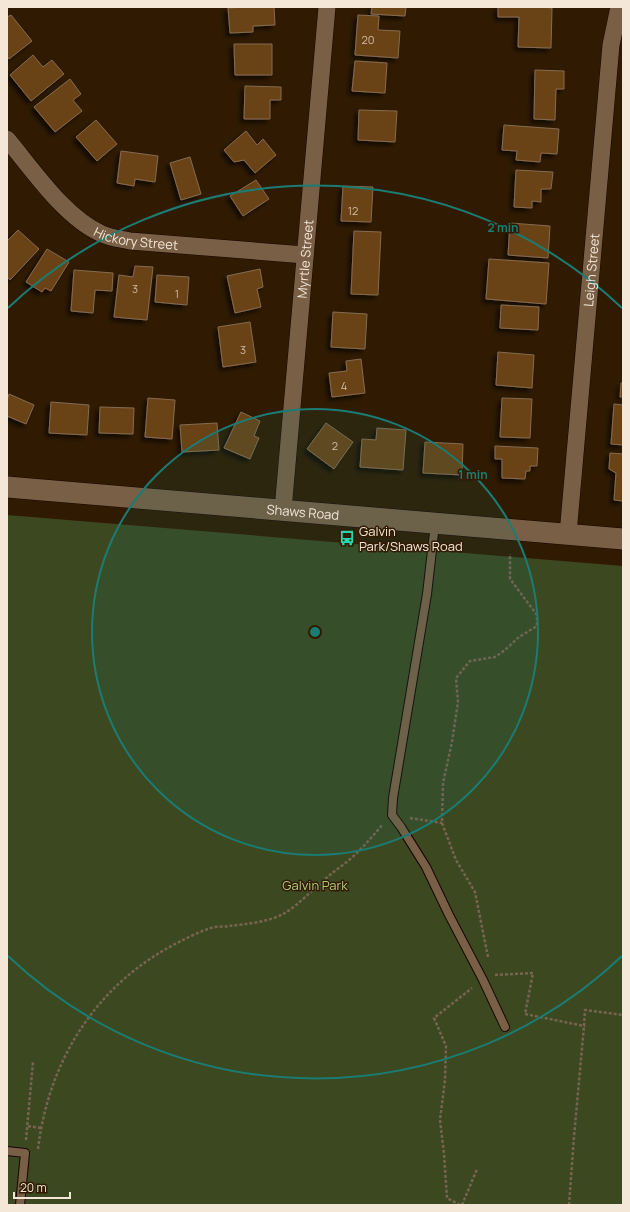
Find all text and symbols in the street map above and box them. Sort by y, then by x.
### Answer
house number: 20 [362,32,374,47]
house number: 12 [348,203,358,218]
street label: Myrtle Street [293,219,317,299]
text: 2 min [487,219,519,236]
street label: Hickory Street [91,222,179,254]
street label: Leigh Street [579,233,603,307]
house number: 3 [132,281,138,296]
house number: 1 [175,286,179,301]
house number: 3 [240,342,246,357]
house number: 4 [341,378,347,393]
house number: 2 [332,438,338,453]
text: 1 min [458,466,488,483]
street label: Shaws Road [266,500,340,524]
place label: Galvin Park/Shaws Road [359,522,463,555]
bus stop icon: Galvin Park/Shaws Road [338,529,356,547]
centre of rings [308,625,322,639]
park label: Galvin Park [282,876,348,894]
scale bar [14,1174,70,1200]
text: 20 m [20,1179,47,1196]

